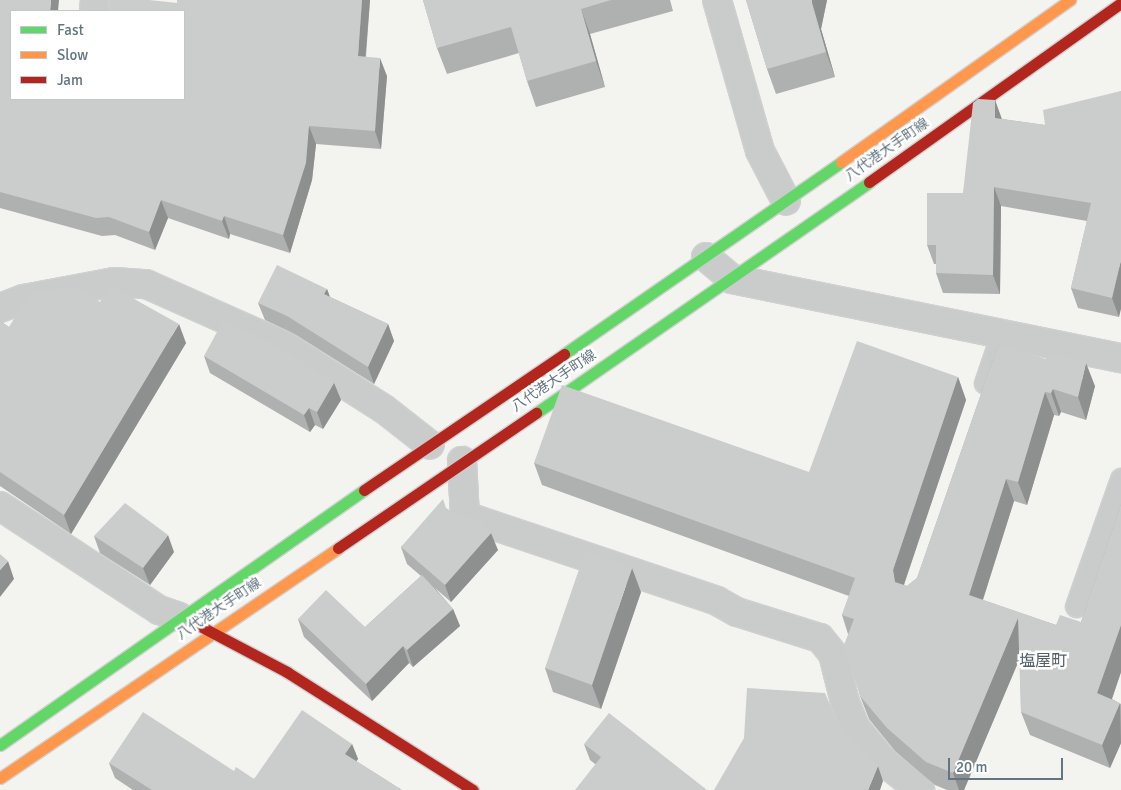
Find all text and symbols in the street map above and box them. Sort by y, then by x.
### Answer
legend [10,10,185,100]
text: Fast [57,21,84,39]
text: Slow [57,46,88,64]
text: Jam [57,71,83,89]
street label: 八代港大手町線 [842,115,932,185]
street label: 八代港大手町線 [509,347,599,415]
street label: 八代港大手町線 [174,575,264,643]
district label: 塩屋町 [1019,651,1067,671]
scale bar [951,748,1066,780]
text: 20 m [956,758,987,776]

